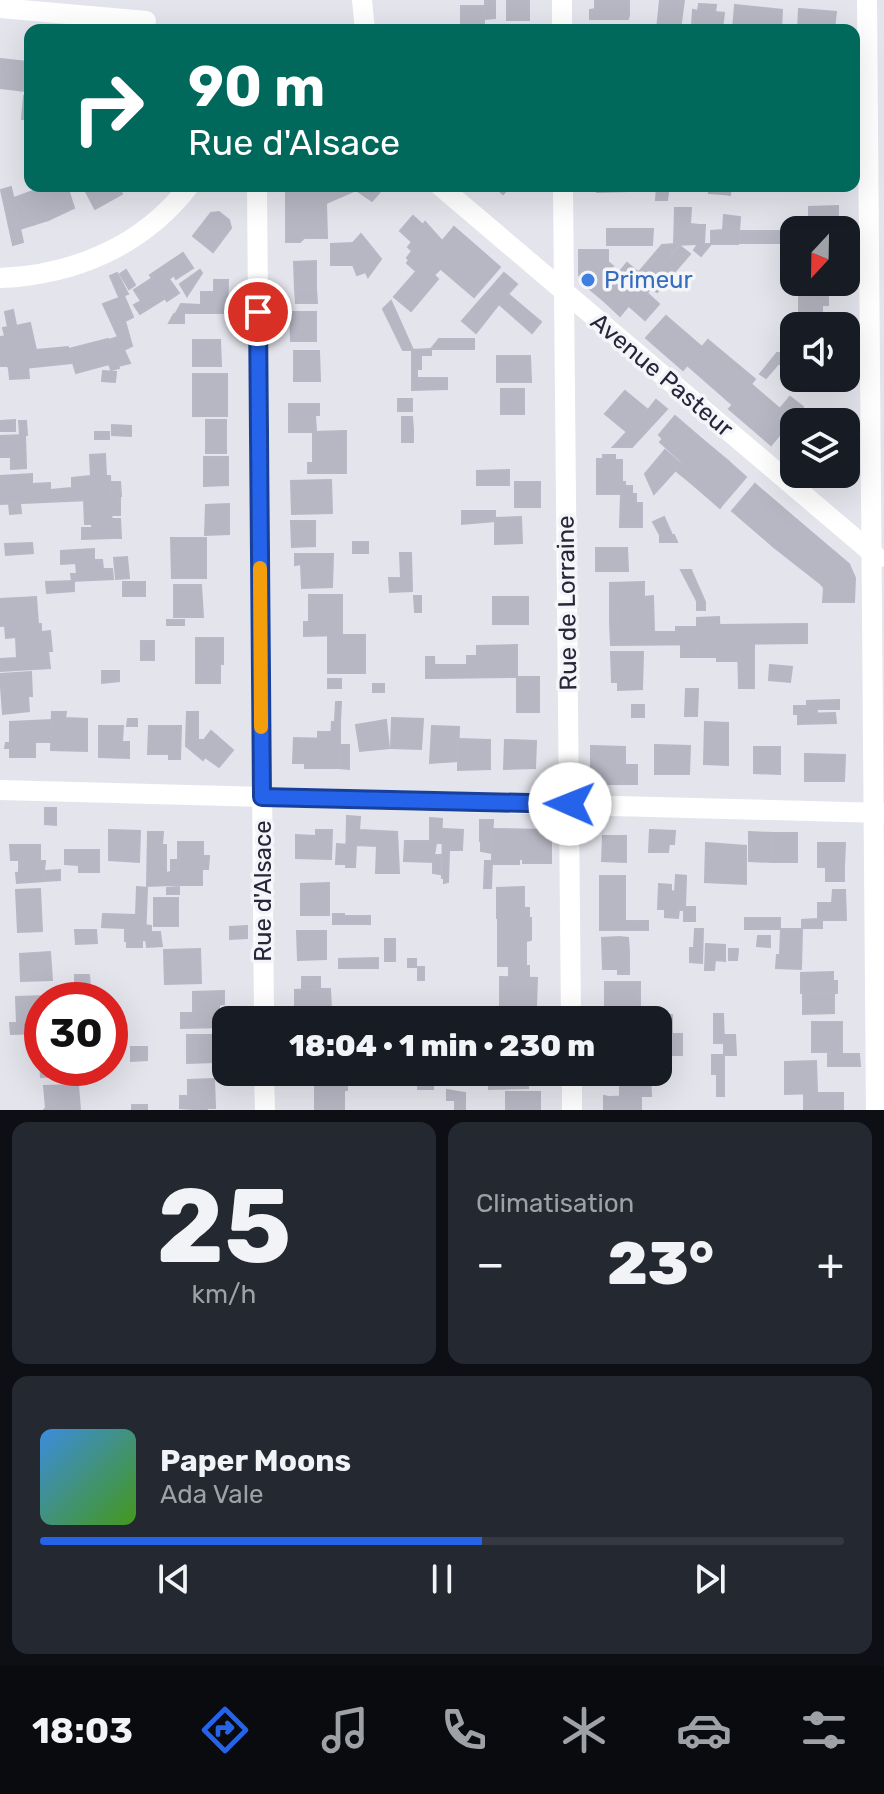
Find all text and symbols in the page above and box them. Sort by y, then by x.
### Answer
text: 90 m [188,54,325,120]
icon: right [56,56,160,160]
text: Rue d'Alsace [188,121,400,164]
north arrow [780,216,860,296]
map controls [780,216,860,488]
place label: Primeur [604,266,693,294]
marker: Primeur [579,271,597,289]
pin [224,278,292,346]
icon: arrive [236,290,280,334]
street label: Avenue Pasteur [585,307,739,443]
button: sound [780,312,860,392]
button: layers [780,408,860,488]
street label: Rue de Lorraine [551,515,583,691]
position arrow [528,762,612,846]
street label: Rue d'Alsace [249,820,277,962]
speed limit sign: 30 [24,982,128,1086]
text: 18:04 · 1 min · 230 m [289,1028,595,1064]
text: 25 [157,1165,291,1288]
text: Climatisation [476,1188,634,1219]
text: 23° [607,1228,714,1299]
text: − [476,1238,505,1290]
text: + [817,1238,844,1290]
text: km/h [192,1279,256,1310]
text: Paper Moons [160,1443,351,1479]
text: Ada Vale [160,1479,264,1510]
icon: previous [152,1557,196,1601]
icon: pause [420,1557,464,1601]
icon: next [688,1557,732,1601]
icon: directions [197,1702,253,1758]
icon: music [317,1702,373,1758]
icon: phone [436,1702,492,1758]
icon: climate [556,1702,612,1758]
icon: car [676,1702,732,1758]
icon: filters [796,1702,852,1758]
text: 18:03 [32,1709,133,1752]

